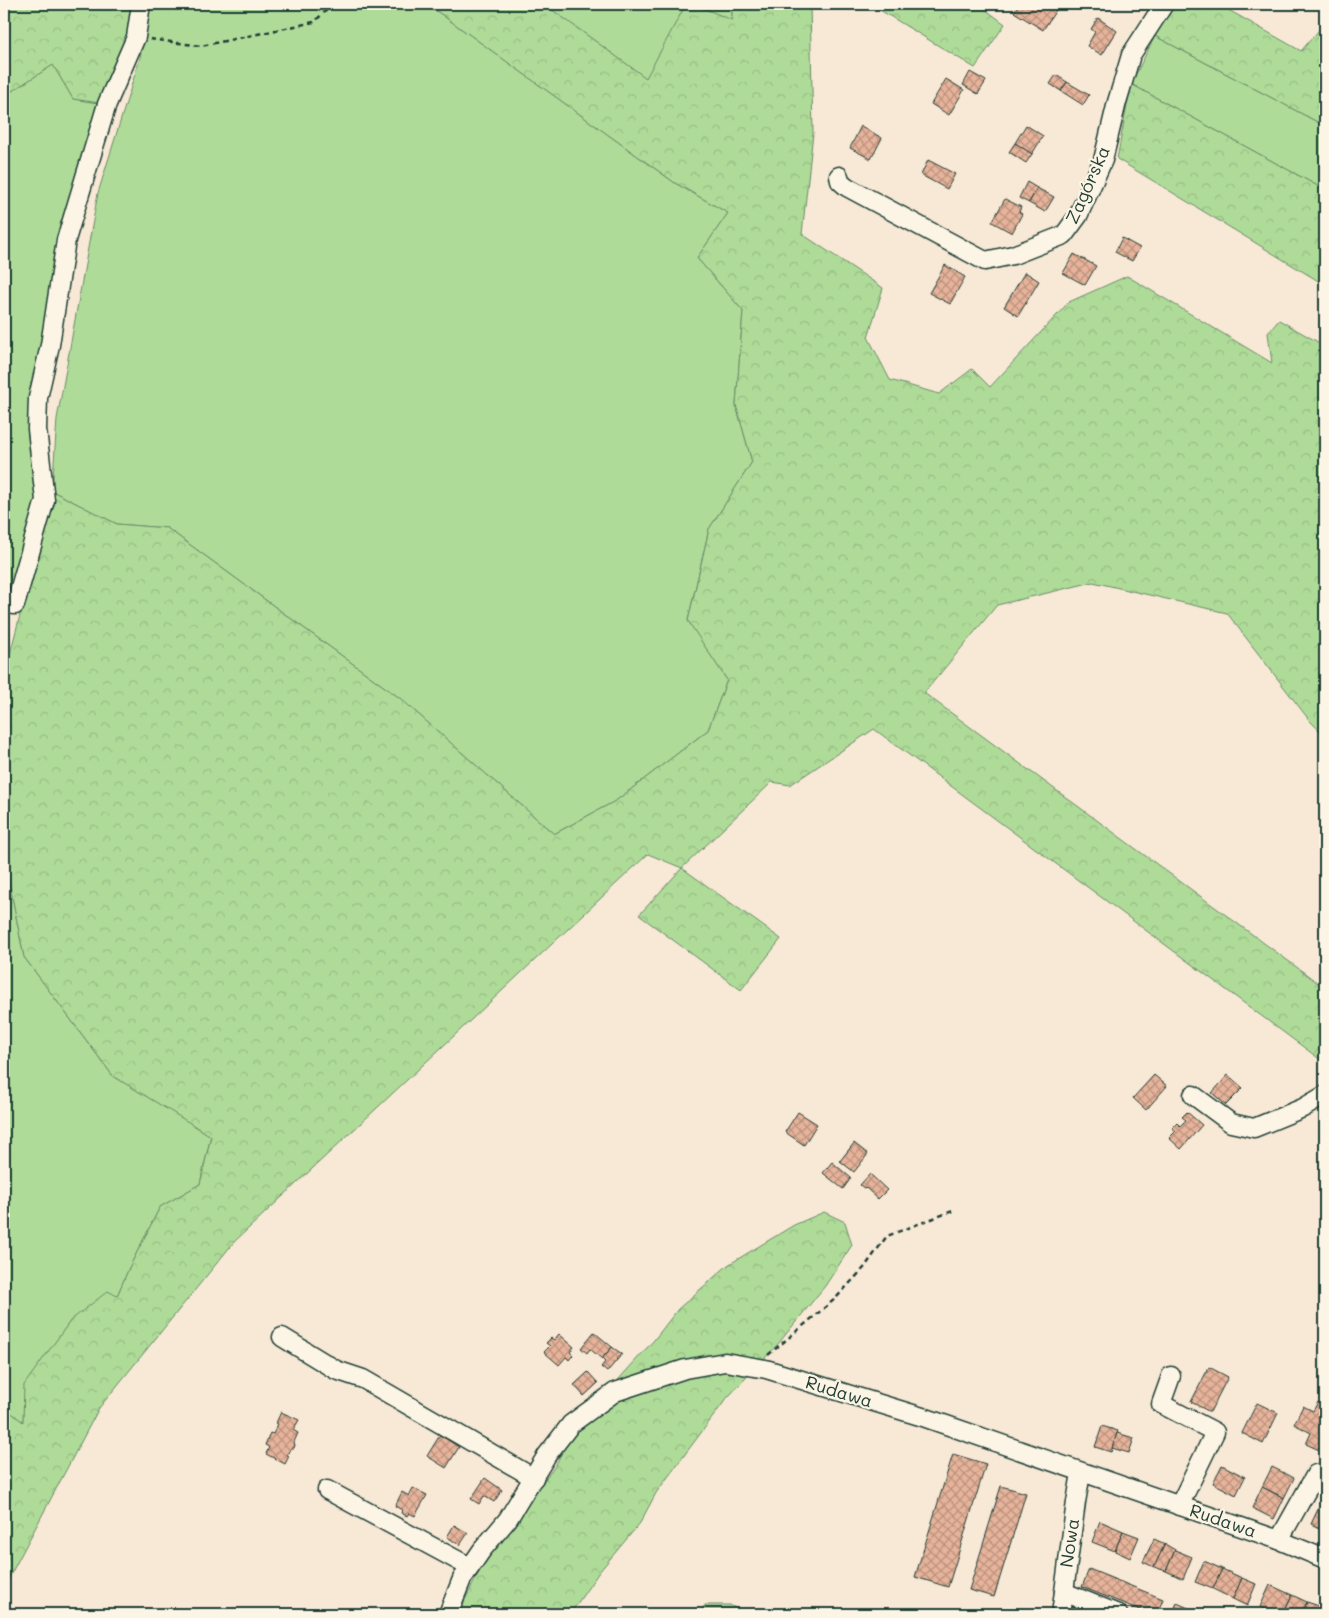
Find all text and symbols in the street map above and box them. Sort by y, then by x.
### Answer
street label: Zagórska [1059,142,1115,227]
street label: Rudawa [803,1369,876,1413]
street label: Rudawa [1187,1497,1260,1543]
street label: Nowa [1054,1517,1084,1569]

